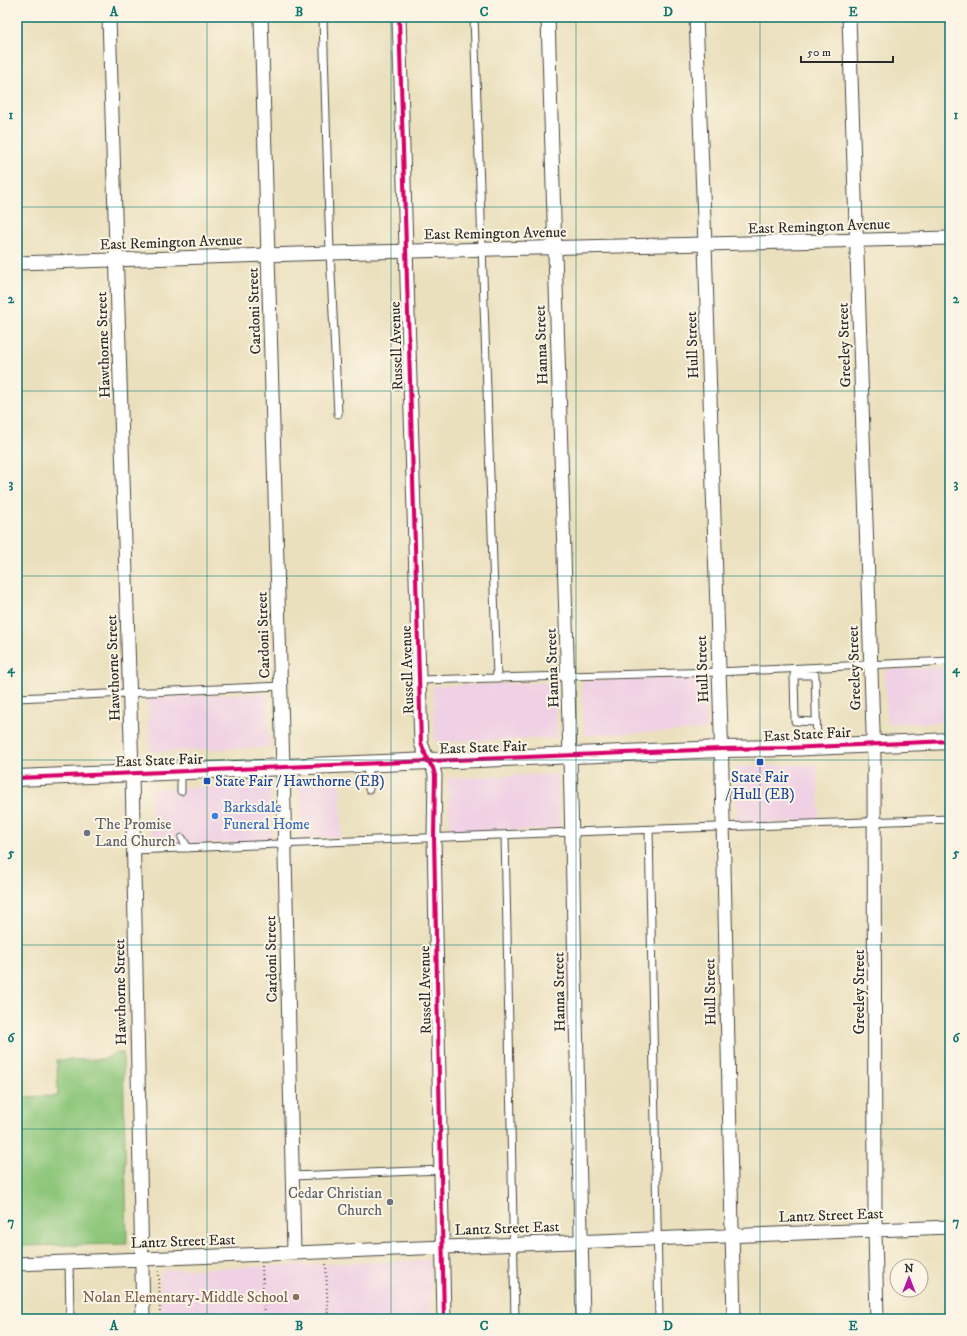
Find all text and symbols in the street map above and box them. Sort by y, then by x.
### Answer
text: A [109,4,119,20]
text: B [295,4,303,20]
text: C [480,4,489,20]
text: D [663,4,673,20]
text: E [848,4,858,20]
scale bar [801,38,893,64]
text: 50 m [807,45,831,60]
text: 1 [9,107,14,123]
text: 1 [954,107,959,123]
street label: East Remington Avenue [747,215,891,238]
street label: East Remington Avenue [423,223,567,244]
street label: East Remington Avenue [99,231,243,254]
street label: Cardoni Street [243,267,266,355]
text: 2 [8,291,15,307]
street label: Hawthorne Street [92,291,115,399]
text: 2 [953,291,960,307]
street label: Russell Avenue [385,301,408,391]
street label: Greeley Street [834,302,855,388]
street label: Hanna Street [531,305,552,385]
street label: Hull Street [682,311,703,379]
text: 3 [9,476,14,492]
text: 3 [954,476,959,492]
street label: Cardoni Street [252,591,275,679]
street label: Hawthorne Street [102,614,125,722]
street label: Russell Avenue [396,625,419,715]
street label: Greeley Street [844,625,865,711]
street label: Hanna Street [542,628,563,708]
street label: Hull Street [692,635,713,703]
text: 4 [6,661,15,678]
text: 4 [951,661,960,678]
street label: East State Fair [763,723,852,746]
street label: East State Fair [439,736,528,759]
street label: East State Fair [115,749,204,772]
marker: State Fair / Hull (EB) [755,757,765,767]
place label: State Fair / Hull (EB) [725,768,795,804]
place label: State Fair / Hawthorne (EB) [215,772,385,791]
marker: State Fair / Hawthorne (EB) [202,776,212,786]
place label: Barksdale Funeral Home [223,798,310,834]
marker: Barksdale Funeral Home [210,811,220,821]
place label: The Promise Land Church [95,815,176,851]
marker: The Promise Land Church [82,828,92,838]
text: 5 [7,845,15,861]
text: 5 [952,845,960,861]
street label: Cardoni Street [261,915,282,1003]
street label: Hawthorne Street [110,938,131,1045]
street label: Russell Avenue [415,945,436,1035]
street label: Greeley Street [850,949,869,1034]
street label: Hanna Street [549,952,570,1032]
street label: Hull Street [700,958,721,1026]
text: 6 [8,1030,16,1046]
text: 6 [953,1030,961,1046]
place label: Cedar Christian Church [288,1184,382,1220]
marker: Cedar Christian Church [385,1197,395,1207]
street label: Lantz Street East [778,1204,884,1227]
text: 7 [8,1214,15,1230]
text: 7 [953,1214,960,1230]
street label: Lantz Street East [454,1217,560,1240]
street label: Lantz Street East [130,1230,236,1253]
north arrow [889,1258,929,1298]
text: N [904,1262,914,1276]
place label: Nolan Elementary-Middle School [83,1288,288,1307]
marker: Nolan Elementary-Middle School [291,1292,301,1302]
text: A [109,1318,119,1334]
text: B [295,1318,303,1334]
text: C [480,1318,489,1334]
text: D [663,1318,673,1334]
text: E [848,1318,858,1334]

